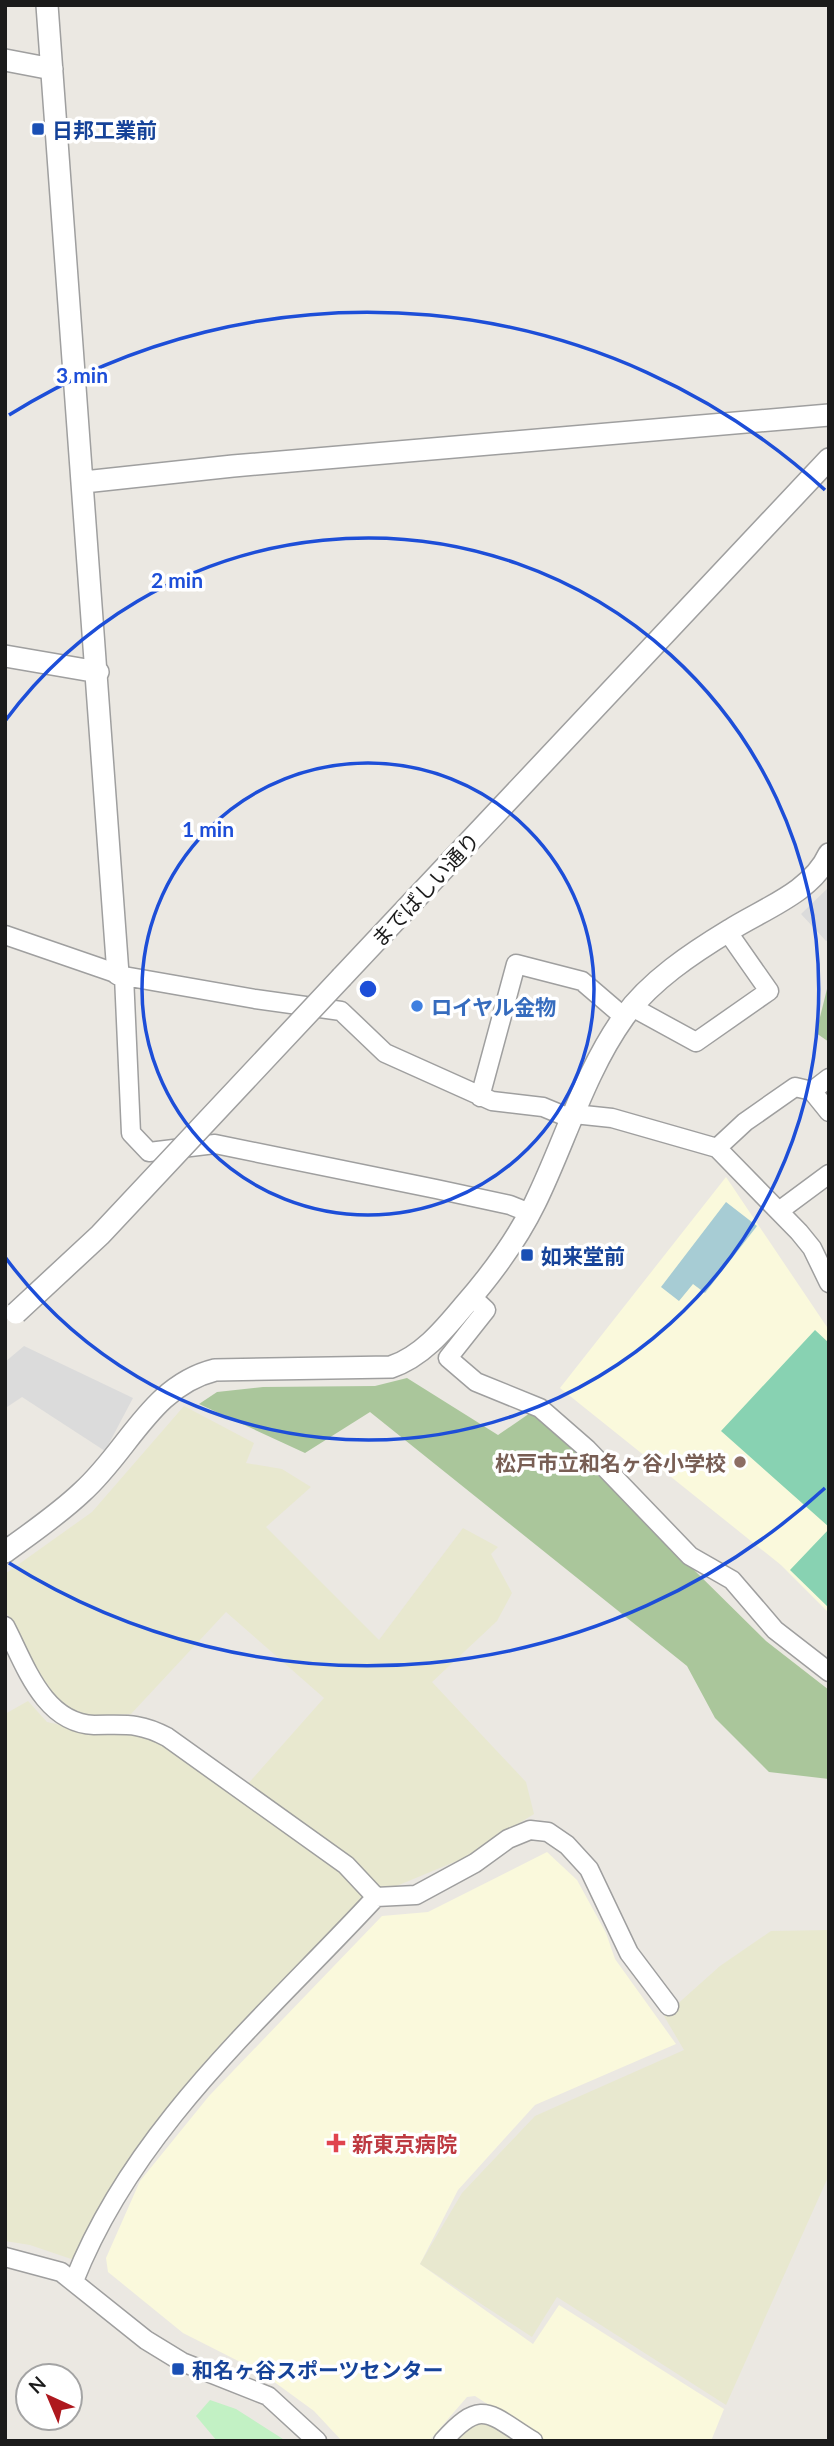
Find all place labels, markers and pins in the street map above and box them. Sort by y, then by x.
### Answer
place label: 日邦工業前 [52,117,157,142]
marker: 日邦工業前 [30,121,46,137]
centre of rings [356,977,380,1001]
place label: ロイヤル金物 [431,994,556,1019]
marker: ロイヤル金物 [409,998,425,1014]
place label: 如来堂前 [541,1243,625,1268]
marker: 如来堂前 [519,1247,535,1263]
place label: 松戸市立和名ヶ谷小学校 [495,1450,726,1475]
marker: 松戸市立和名ヶ谷小学校 [732,1454,748,1470]
place label: 新東京病院 [352,2131,457,2156]
marker: 新東京病院 [326,2133,346,2153]
place label: 和名ヶ谷スポーツセンター [192,2357,444,2382]
marker: 和名ヶ谷スポーツセンター [170,2361,186,2377]

